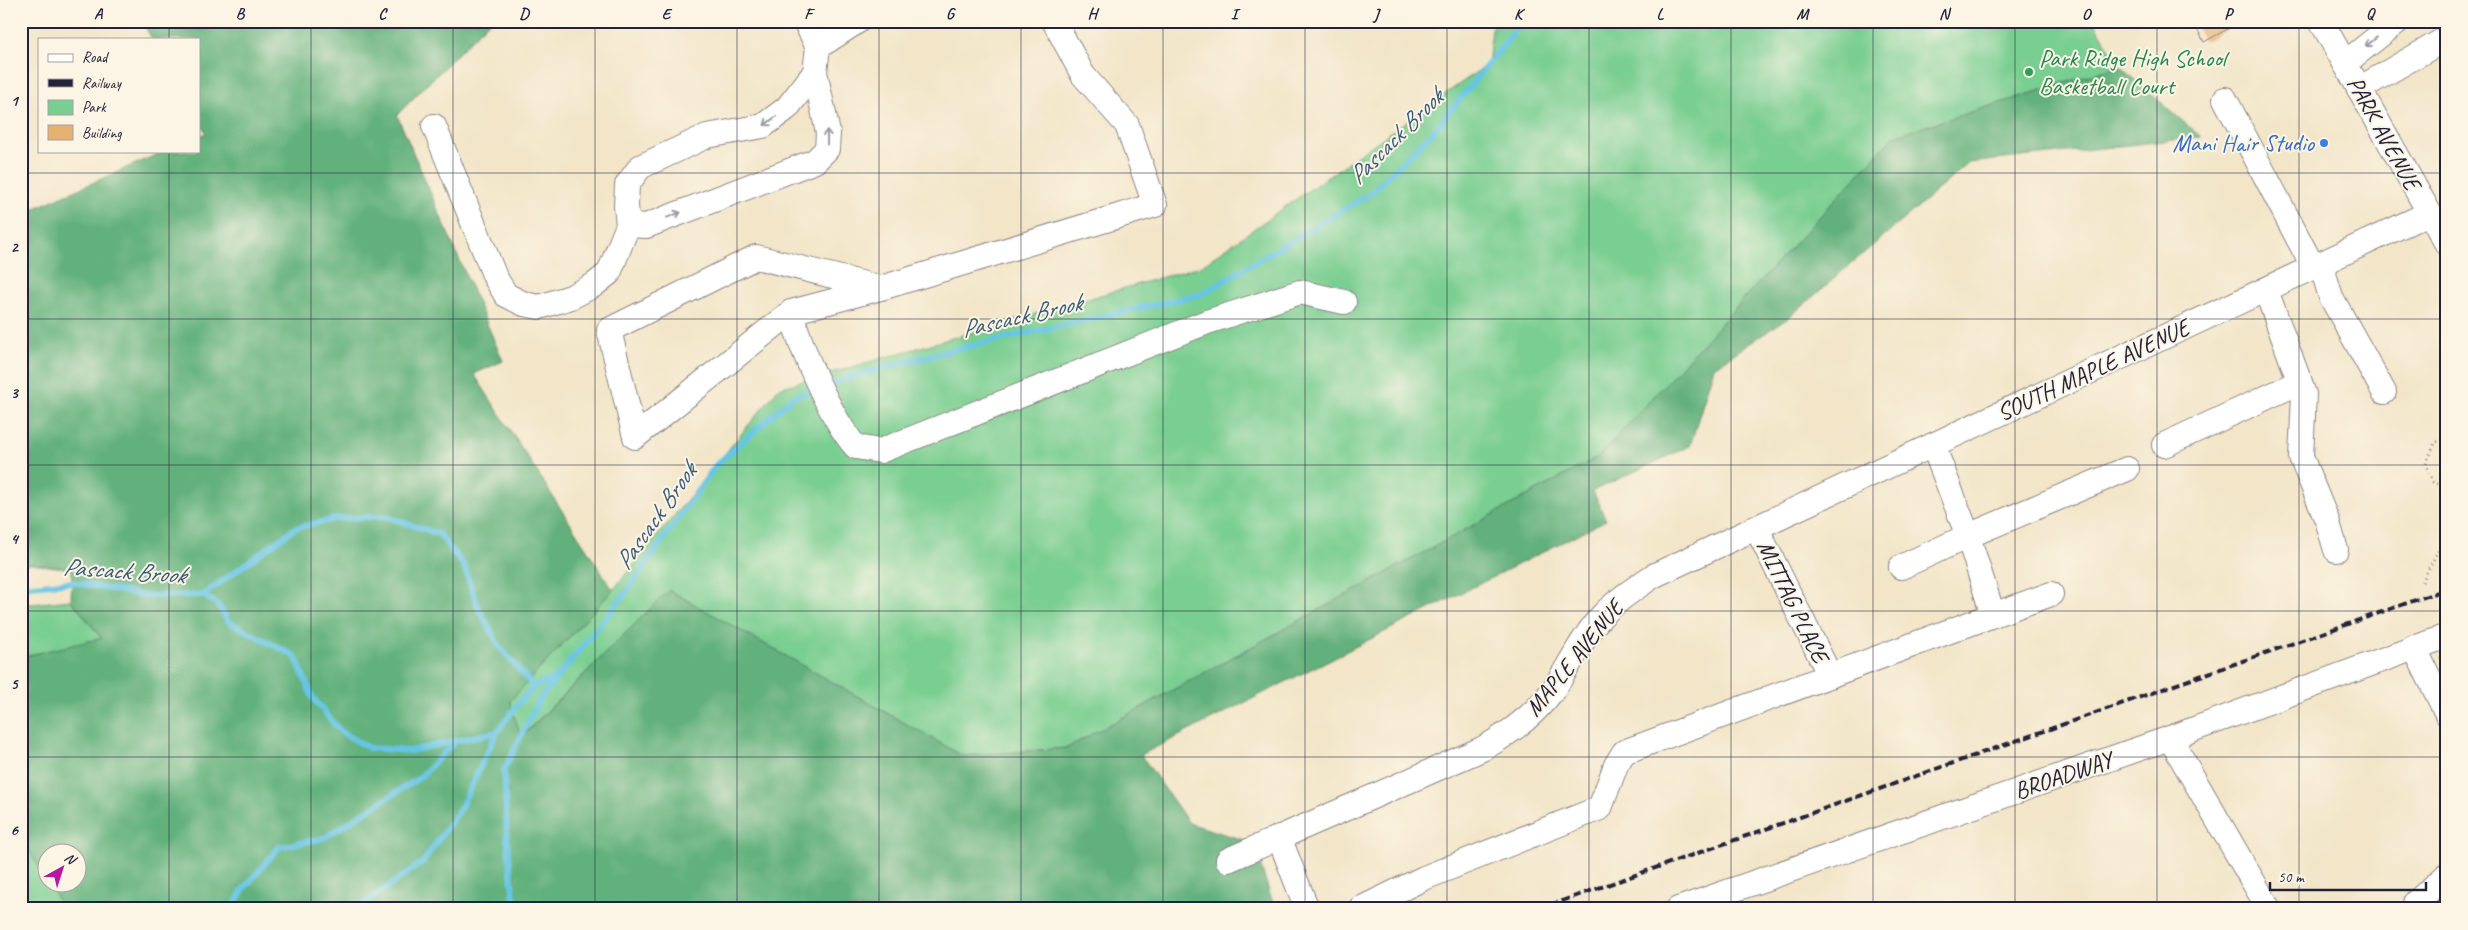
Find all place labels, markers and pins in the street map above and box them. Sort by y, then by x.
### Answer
place label: Park Ridge High School Basketball Court [2039,43,2230,101]
marker: Park Ridge High School Basketball Court [2023,66,2035,78]
place label: Mani Hair Studio [2172,128,2316,158]
marker: Mani Hair Studio [2318,137,2330,149]

